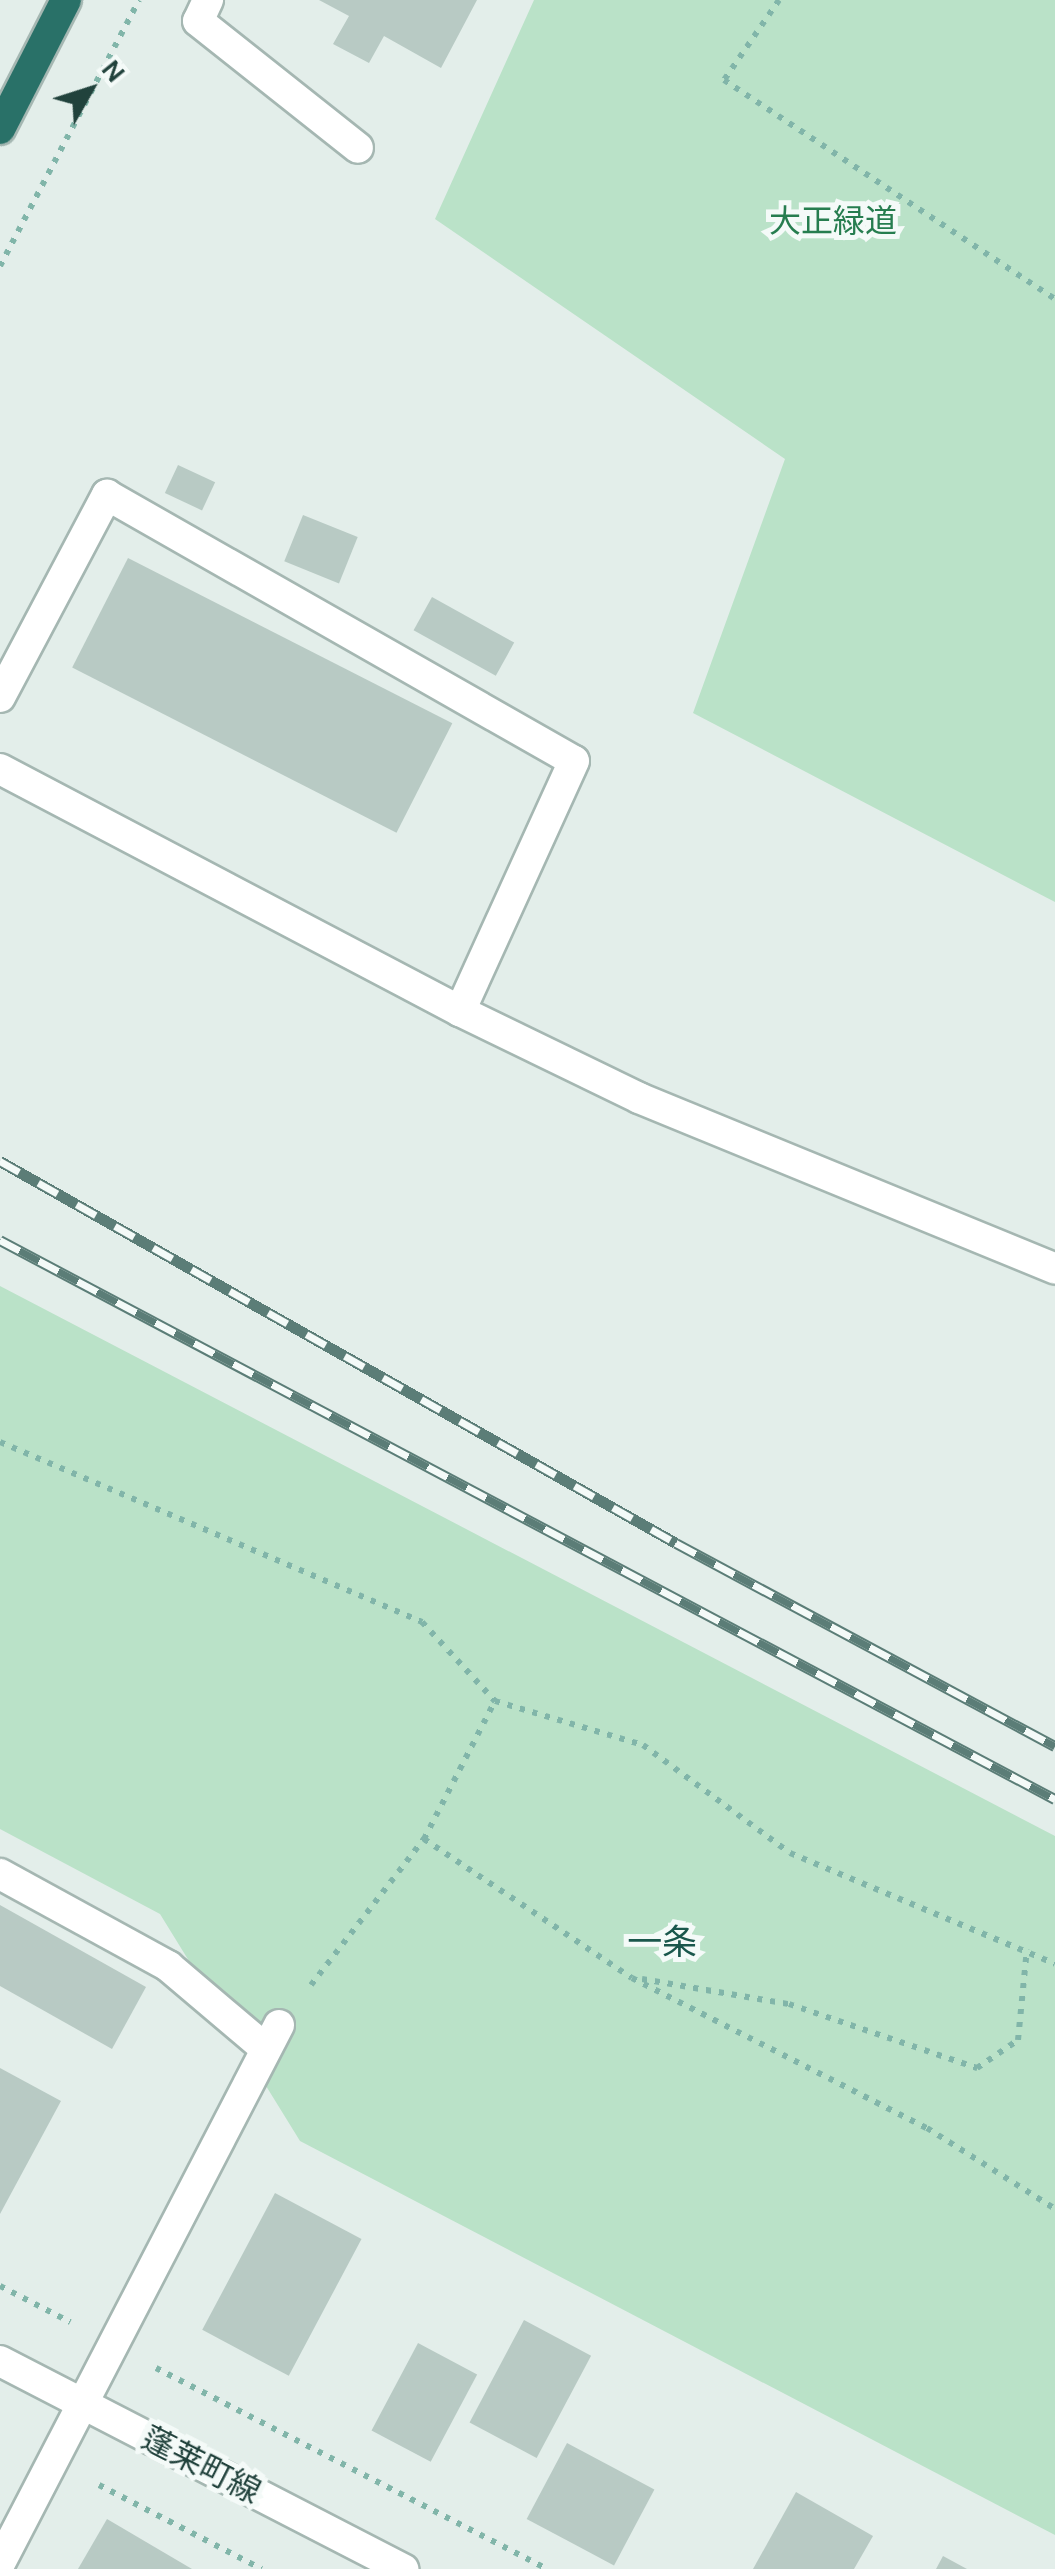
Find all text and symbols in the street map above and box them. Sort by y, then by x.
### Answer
north arrow [40,40,140,140]
text: N [95,53,133,89]
park label: 大正緑道 [769,203,897,241]
district label: 一条 [627,1922,697,1964]
street label: 蓬莱町線 [135,2420,267,2512]

